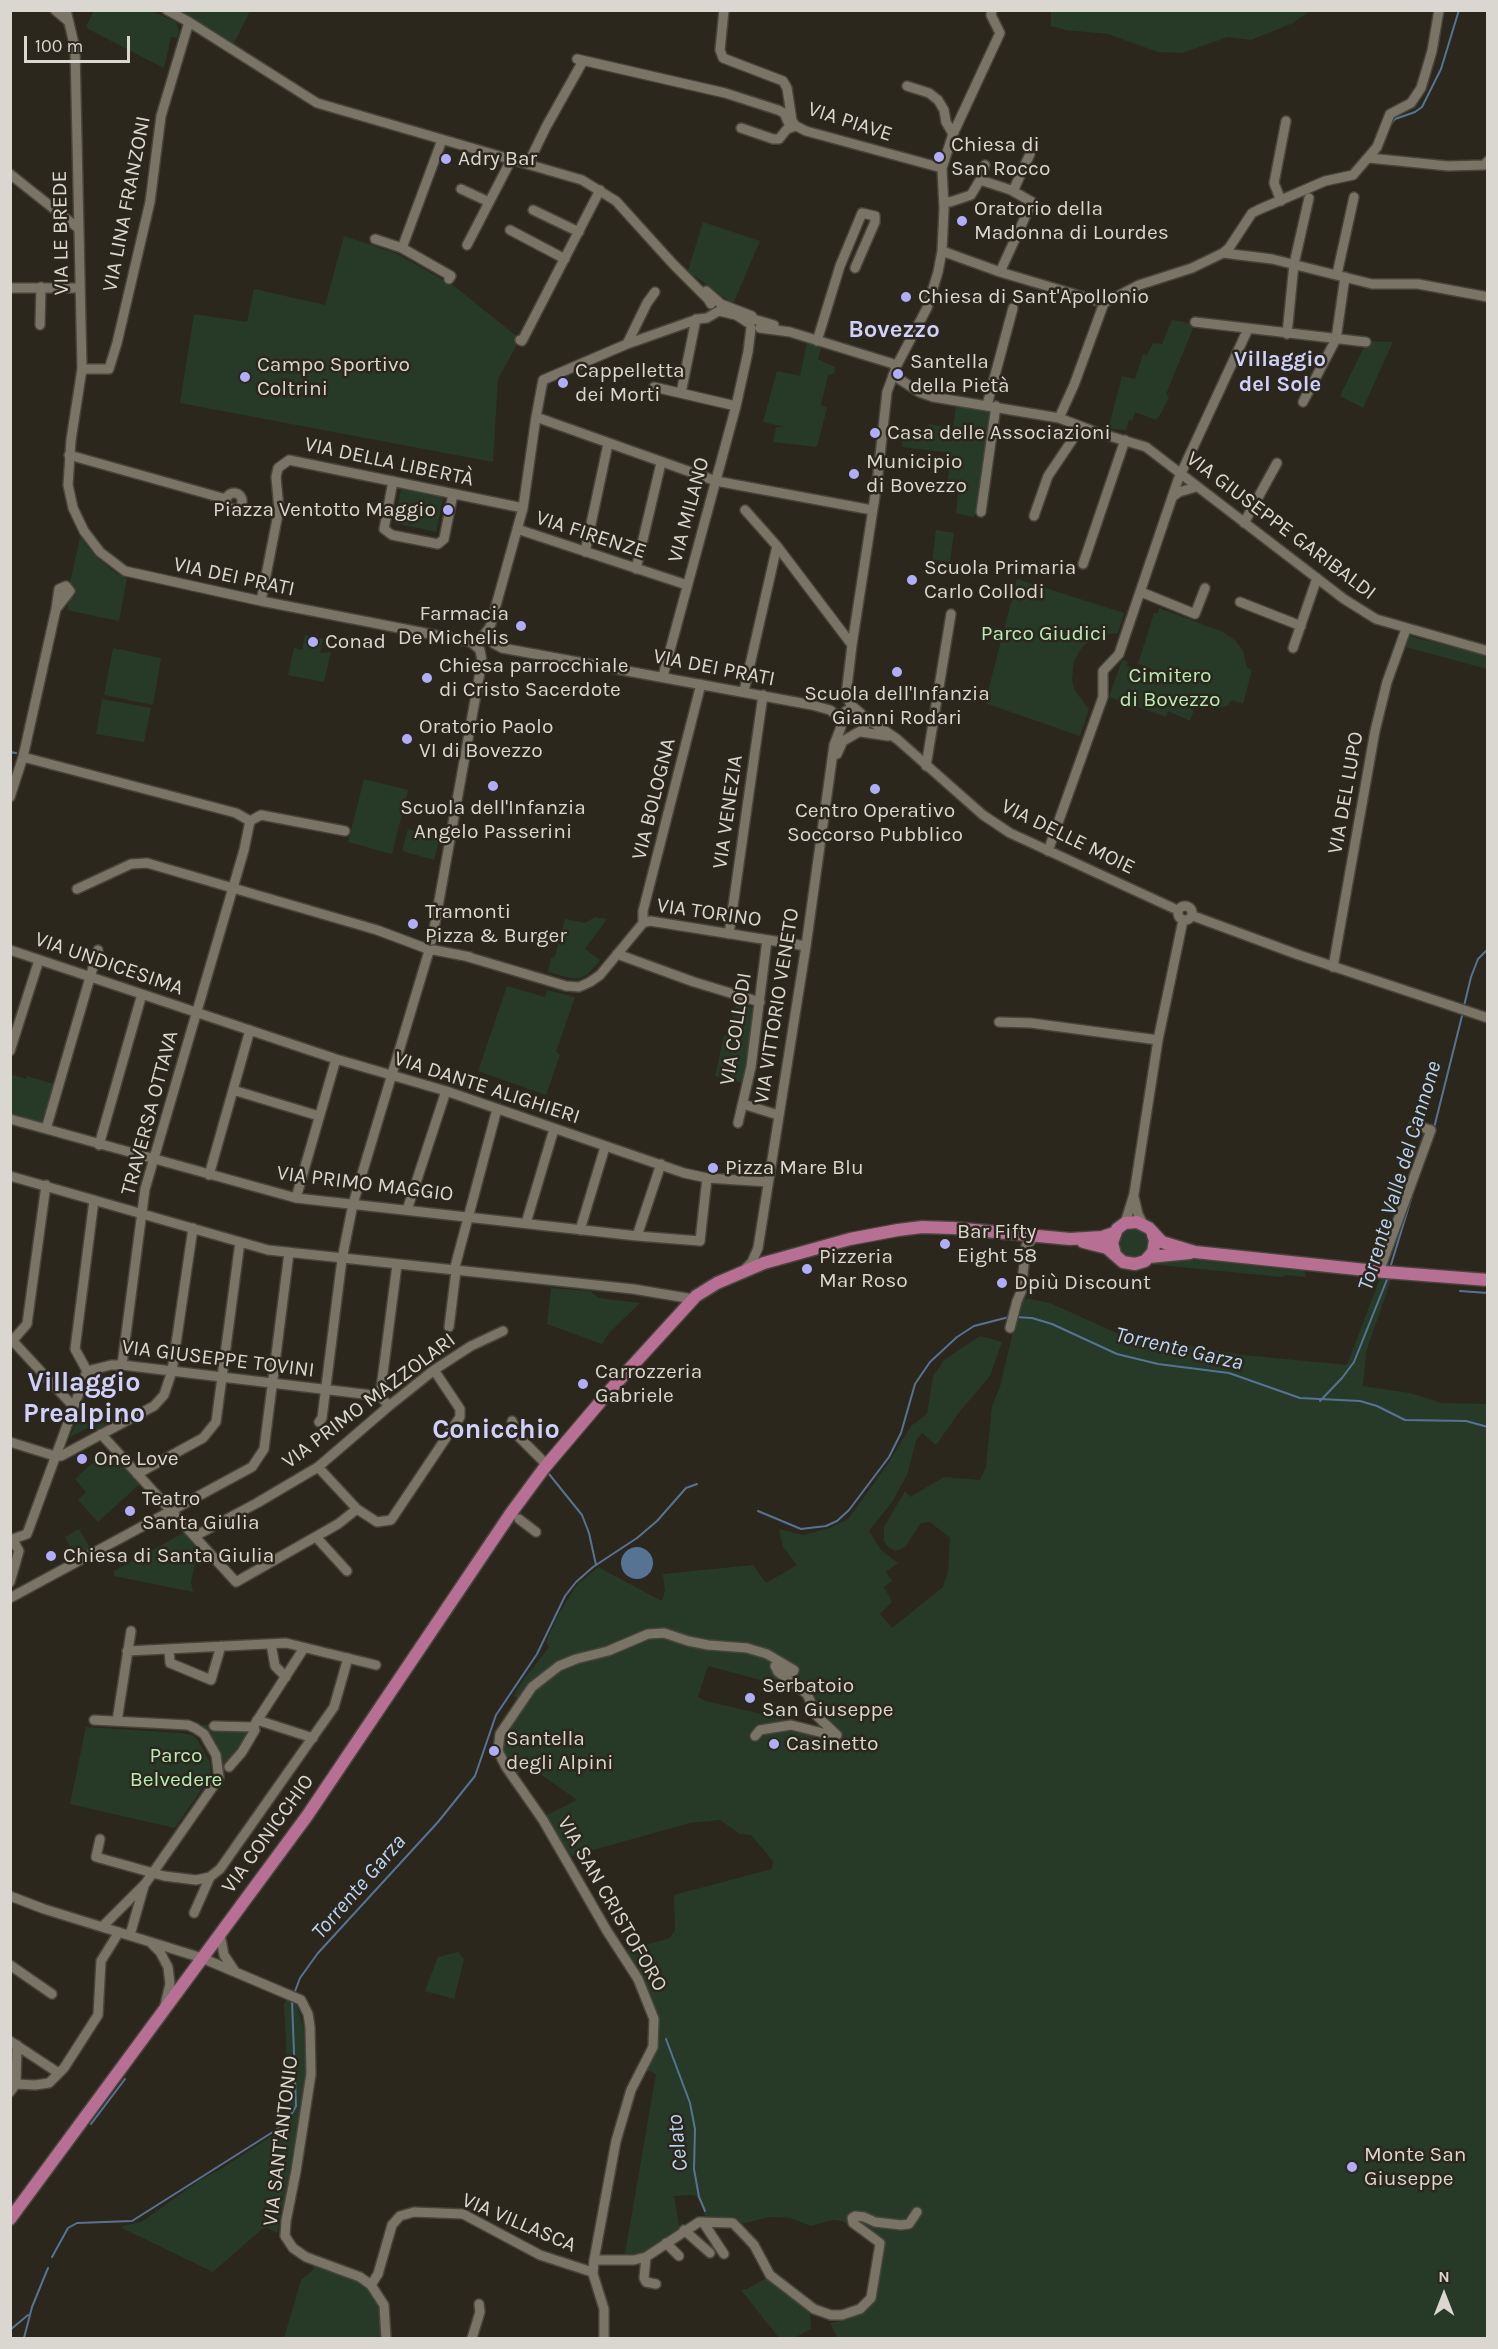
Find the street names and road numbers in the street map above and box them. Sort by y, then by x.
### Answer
street label: VIA PIAVE [805,97,895,147]
street label: VIA LINA FRANZONI [98,114,156,294]
street label: VIA LE BREDE [47,170,75,296]
street label: VIA DELLA LIBERTÀ [302,432,476,492]
street label: VIA GIUSEPPE GARIBALDI [1181,446,1381,606]
street label: VIA MILANO [663,454,715,566]
street label: VIA FIRENZE [532,505,650,565]
street label: VIA DEI PRATI [171,552,297,602]
street label: VIA DEI PRATI [651,644,777,692]
street label: VIA DEL LUPO [1323,730,1369,856]
street label: VIA BOLOGNA [627,735,681,863]
street label: VIA VENEZIA [708,753,748,871]
street label: VIA DELLE MOIE [997,794,1139,880]
street label: VIA TORINO [655,893,763,933]
street label: VIA VITTORIO VENETO [749,906,805,1106]
street label: VIA UNDICESIMA [31,927,187,1001]
street label: VIA COLLODI [715,971,757,1087]
street label: TRAVERSA OTTAVA [116,1028,184,1198]
street label: VIA DANTE ALIGHIERI [391,1046,583,1130]
street label: VIA PRIMO MAGGIO [275,1161,455,1207]
street label: VIA PRIMO MAZZOLARI [277,1328,461,1474]
street label: VIA GIUSEPPE TOVINI [120,1335,316,1383]
street label: VIA CONICCHIO [216,1770,320,1898]
street label: VIA SAN CRISTOFORO [552,1812,672,1996]
street label: VIA SANT'ANTONIO [258,2054,304,2228]
street label: VIA VILLASCA [458,2188,580,2258]

